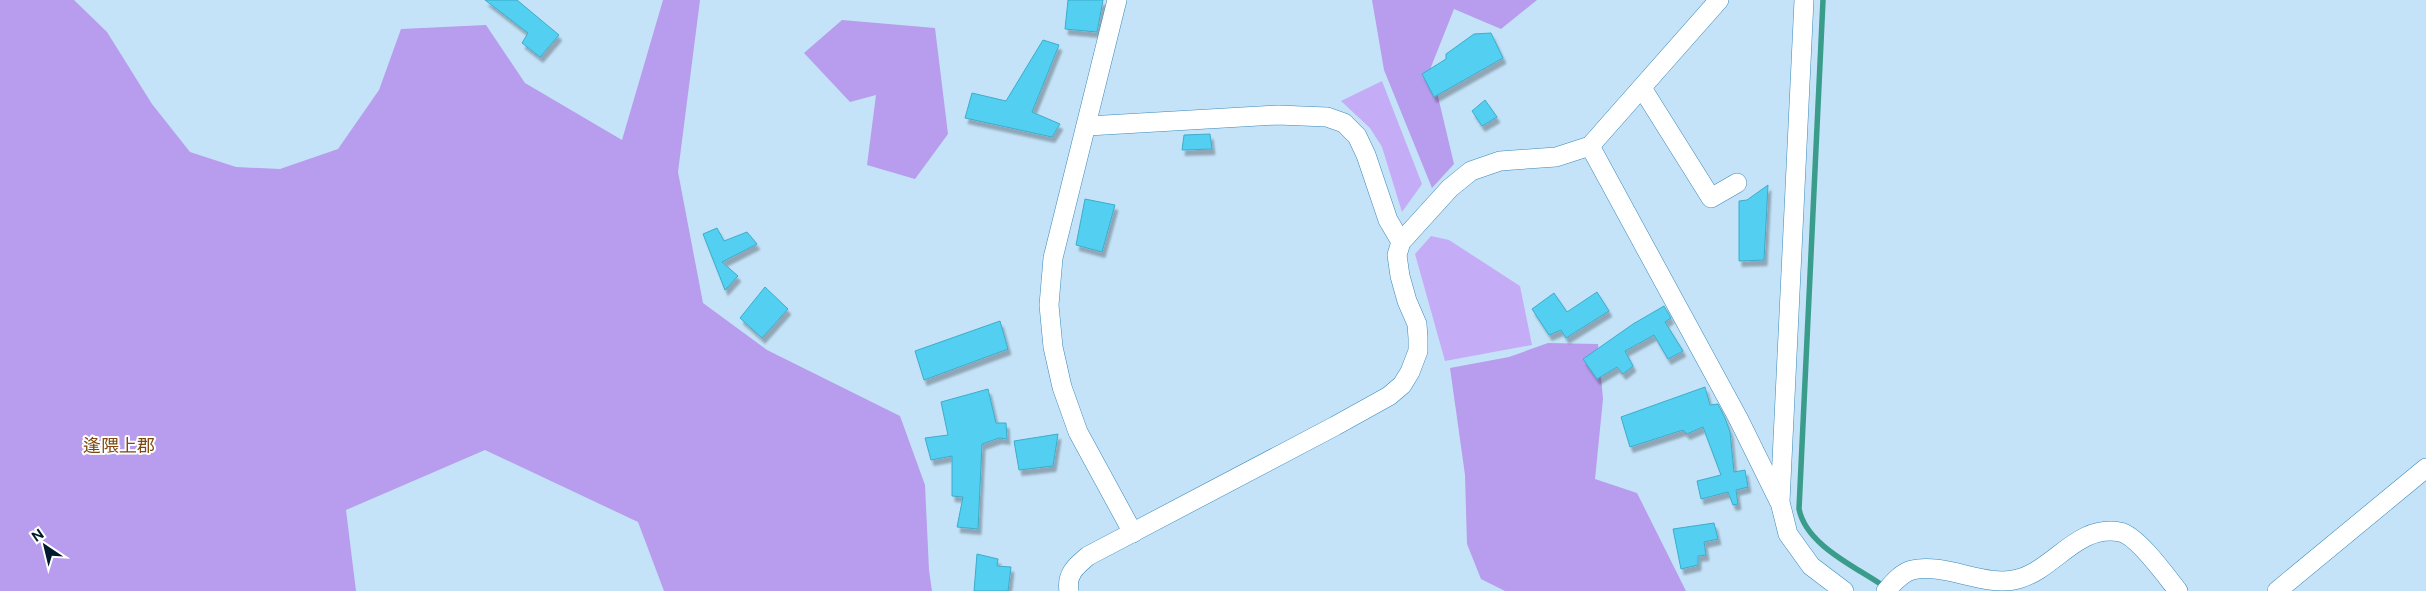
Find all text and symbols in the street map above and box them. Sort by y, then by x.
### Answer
district label: 逢隈上郡 [83,435,155,456]
north arrow [20,521,70,571]
text: N [28,526,47,545]

